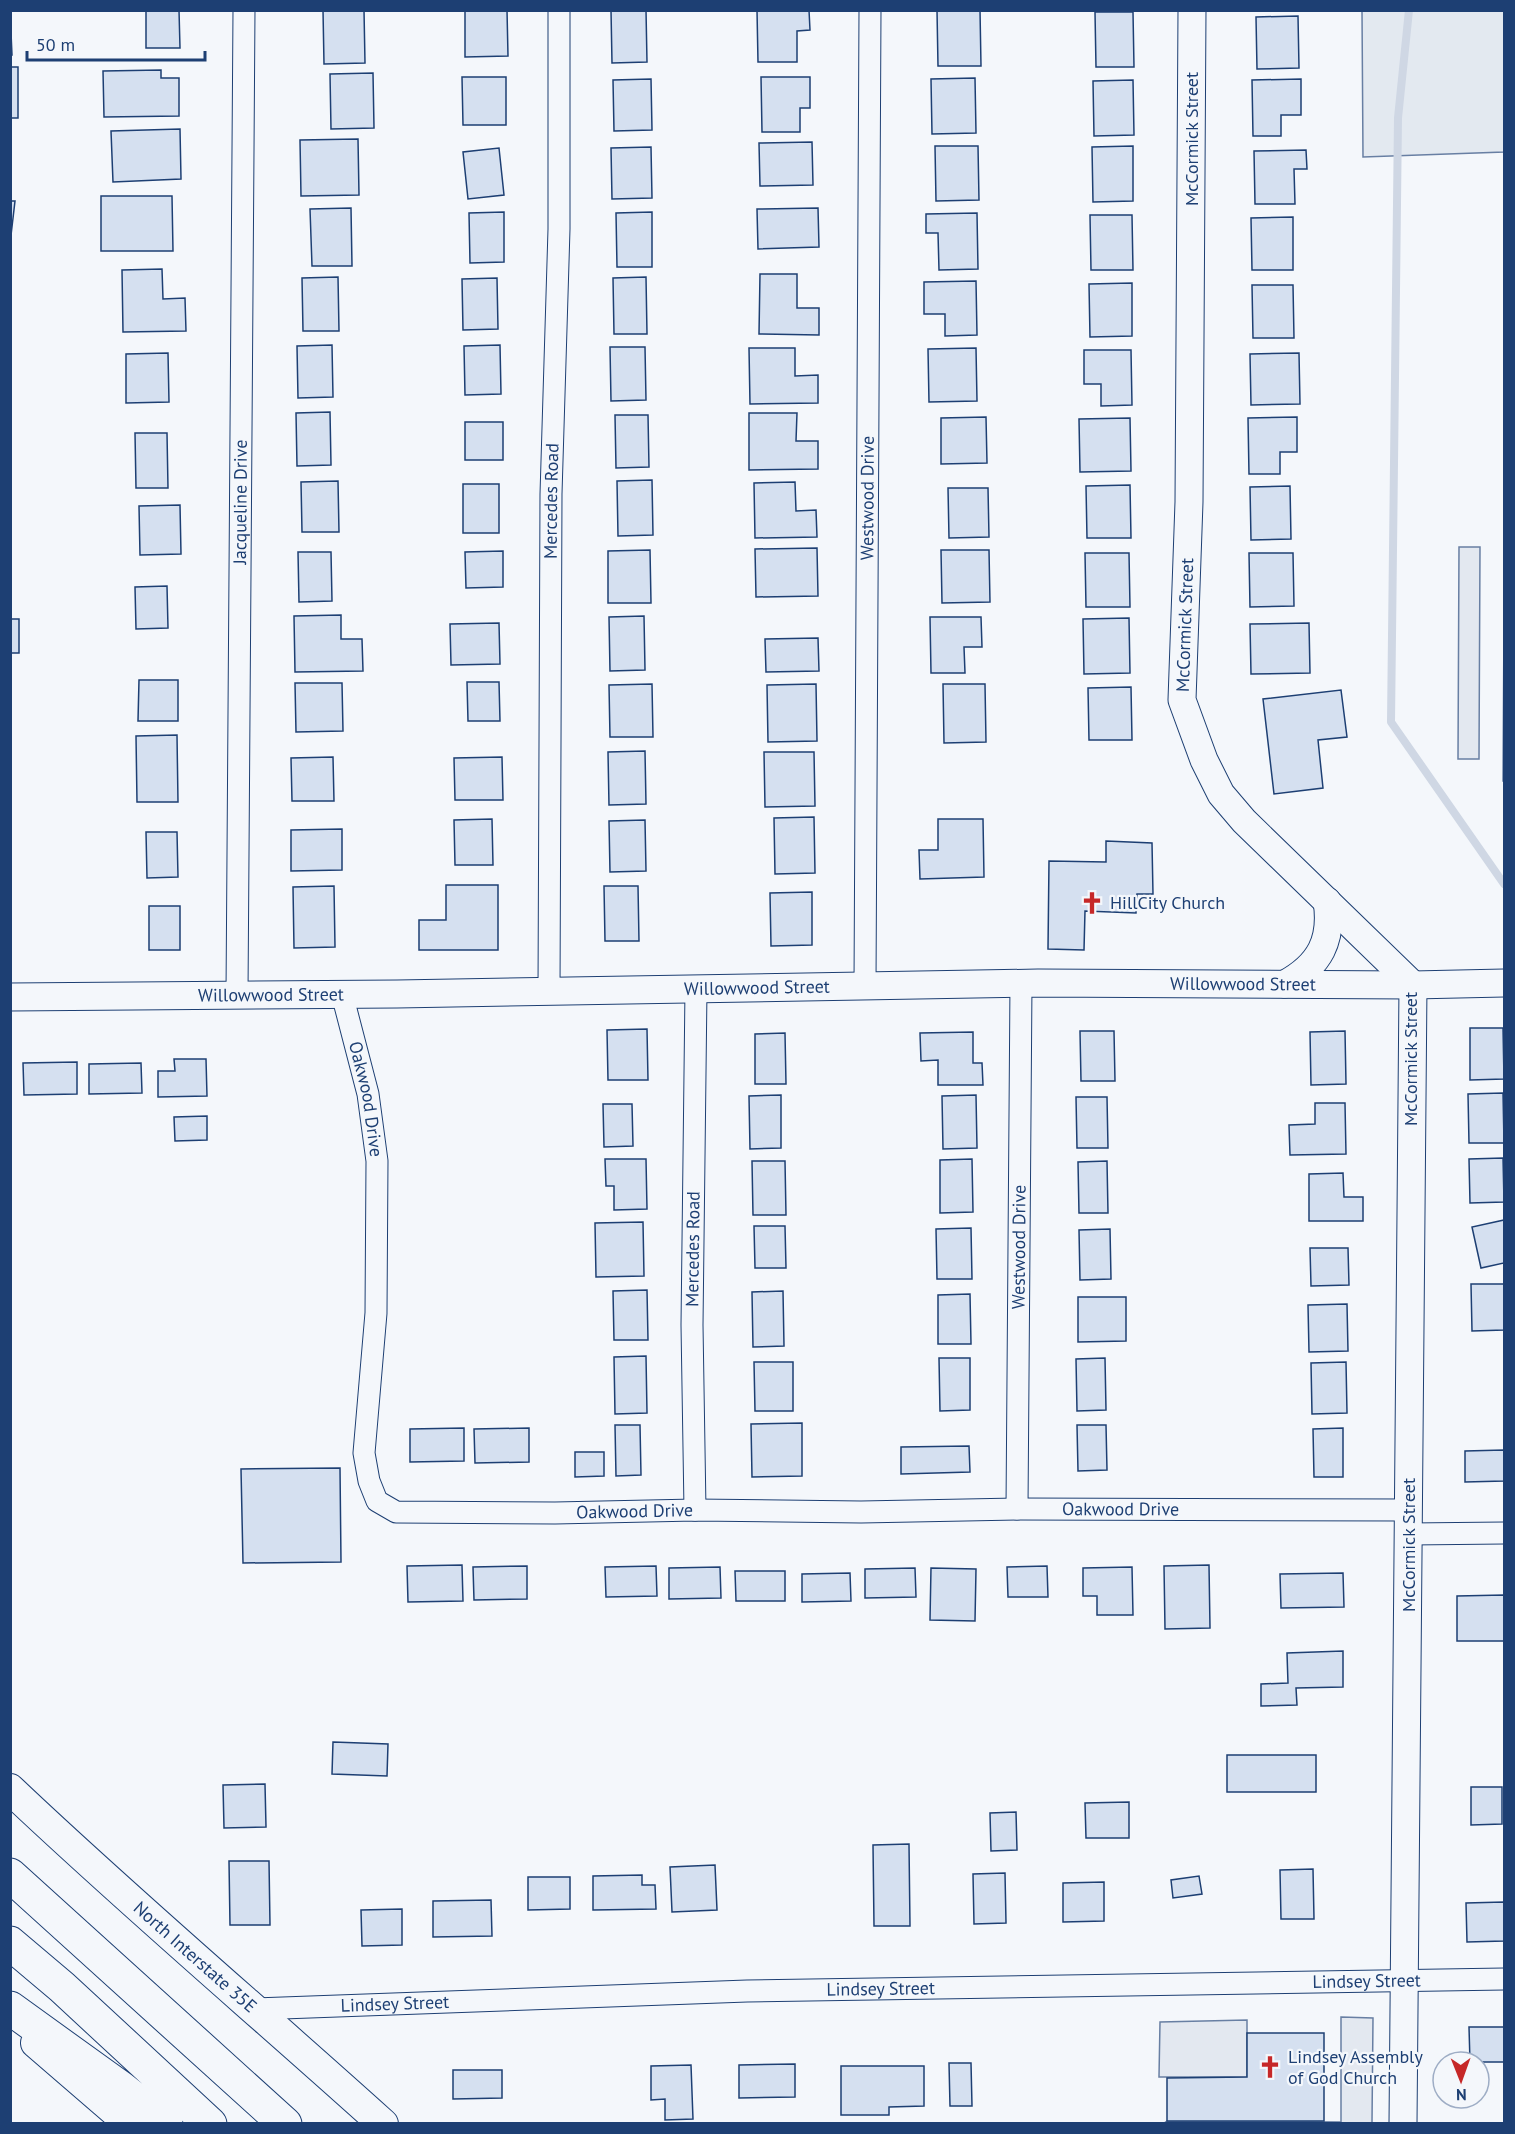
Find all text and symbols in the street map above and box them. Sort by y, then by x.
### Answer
scale bar [27,24,206,62]
text: 50 m [36,33,75,56]
street label: McCormick Street [1180,72,1203,206]
street label: Westwood Drive [855,436,879,560]
street label: Jacqueline Drive [228,440,252,565]
street label: Mercedes Road [539,443,564,559]
street label: McCormick Street [1171,558,1198,692]
church icon: HillCity Church [1079,890,1105,916]
place label: HillCity Church [1110,891,1225,914]
street label: Willowwood Street [1170,972,1316,995]
street label: Willowwood Street [684,975,830,1000]
street label: Willowwood Street [198,982,344,1007]
street label: McCormick Street [1399,992,1422,1126]
street label: Oakwood Drive [344,1039,388,1158]
street label: Westwood Drive [1007,1185,1030,1309]
street label: Mercedes Road [680,1191,705,1307]
street label: McCormick Street [1397,1478,1420,1612]
street label: Oakwood Drive [1062,1497,1179,1520]
street label: Oakwood Drive [576,1498,693,1524]
street label: North Interstate 35E [129,1896,262,2018]
street label: Lindsey Street [1312,1968,1421,1993]
street label: Lindsey Street [826,1976,935,2001]
street label: Lindsey Street [340,1990,450,2017]
place label: Lindsey Assembly of God Church [1288,2045,1423,2089]
north arrow [1431,2050,1491,2110]
church icon: Lindsey Assembly of God Church [1257,2054,1283,2080]
text: N [1456,2085,1467,2105]

